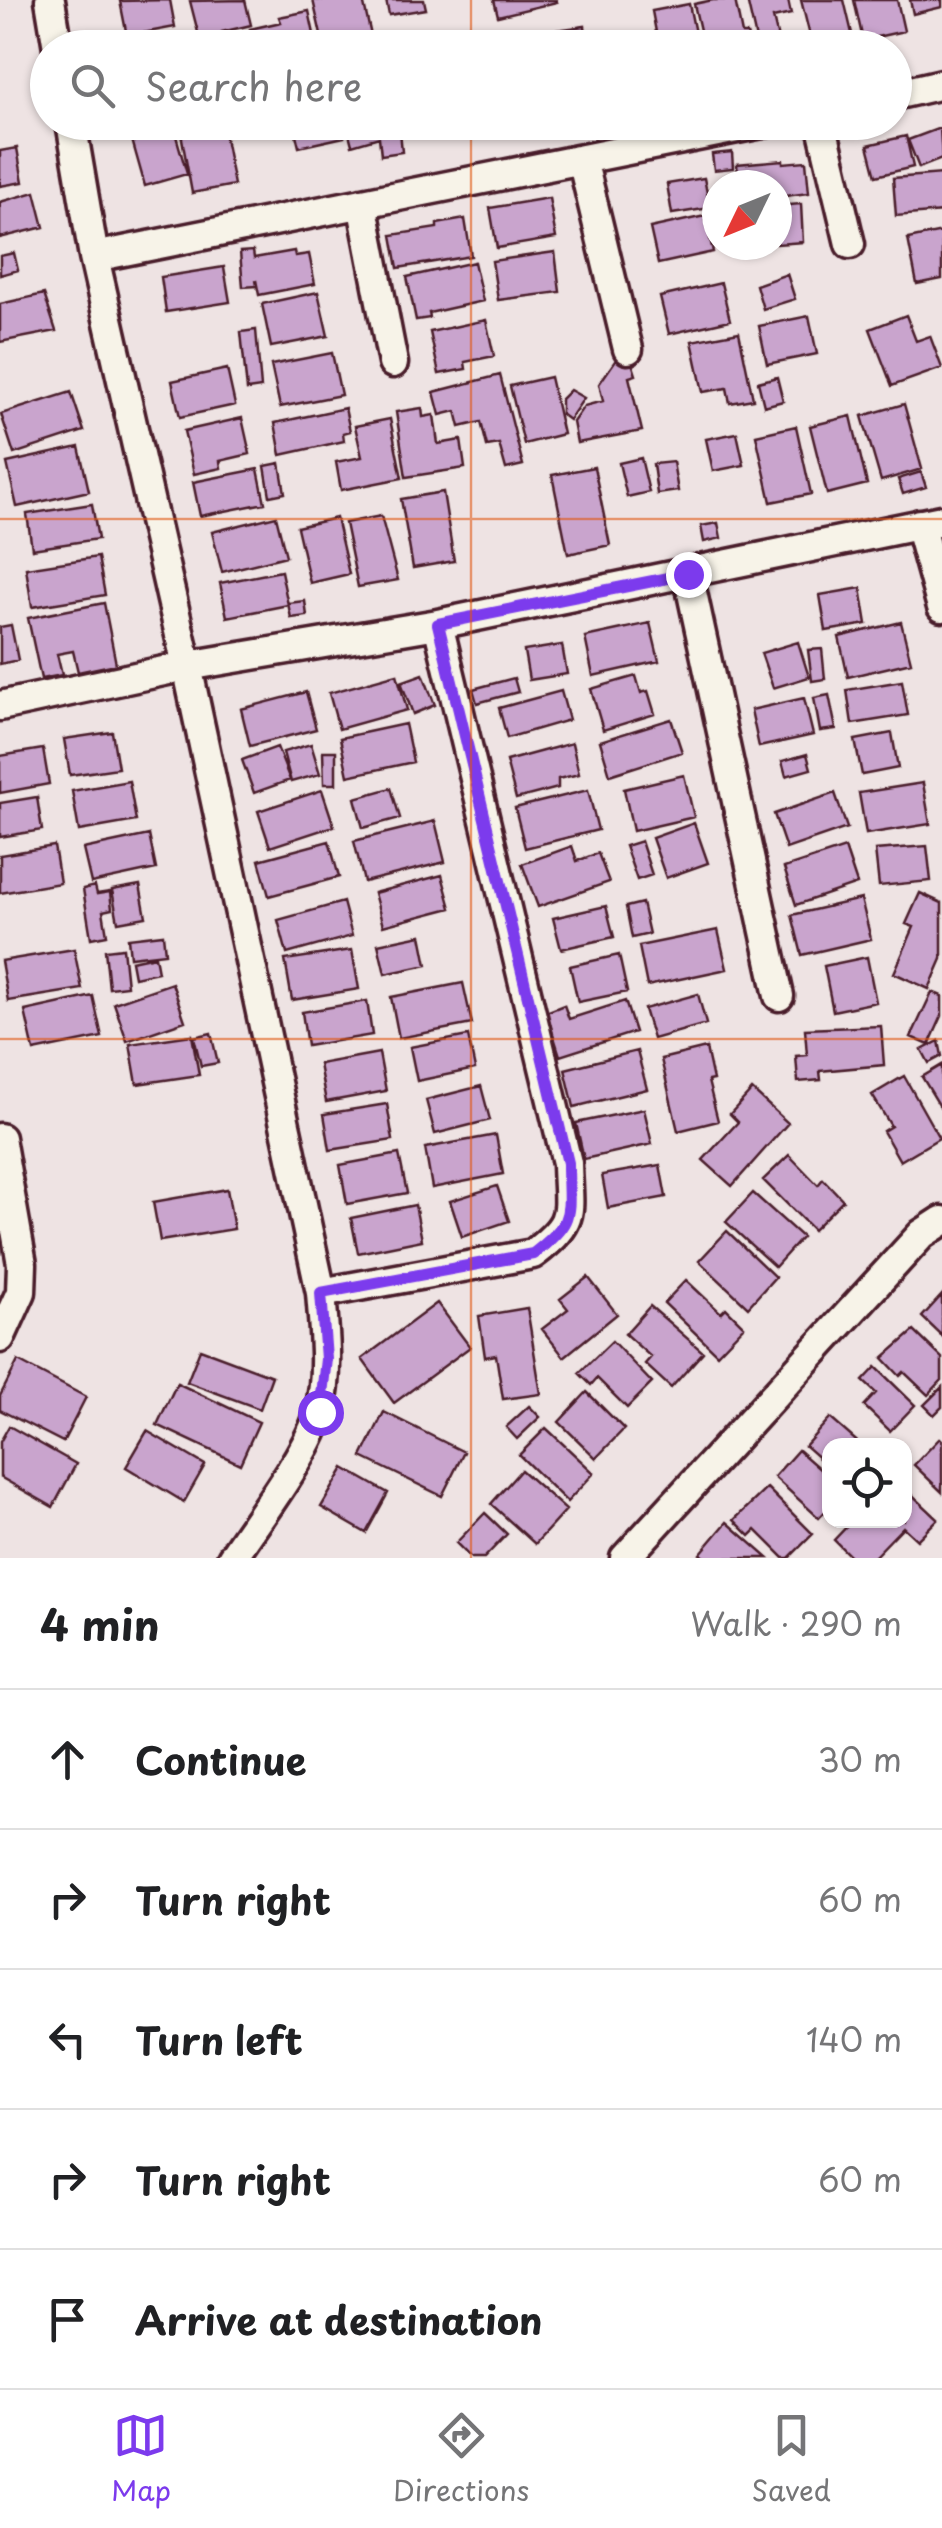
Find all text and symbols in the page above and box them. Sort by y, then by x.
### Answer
search box [30,30,912,140]
text: Search here [145,57,362,114]
icon: search [65,58,120,113]
north arrow [702,170,792,260]
route end [666,552,712,598]
route start [298,1390,344,1436]
map controls [822,1438,912,1528]
button: locate [822,1438,912,1528]
text: 4 min [40,1592,160,1655]
text: Walk · 290 m [690,1599,902,1647]
text: Continue [135,1731,306,1788]
icon: ahead [40,1732,95,1787]
text: 30 m [818,1735,902,1783]
text: Turn right [135,1871,331,1928]
icon: right [40,1872,95,1927]
text: 60 m [818,1875,902,1923]
text: Turn left [135,2011,303,2068]
icon: left [40,2012,95,2067]
text: 140 m [806,2015,902,2063]
text: Turn right [135,2151,331,2208]
icon: right [40,2152,95,2207]
text: 60 m [818,2155,902,2203]
text: Arrive at destination [135,2291,543,2348]
icon: arrive [40,2292,95,2347]
tab: Map [111,2408,171,2511]
tab: Directions [393,2408,529,2511]
tab: Saved [751,2408,831,2511]

